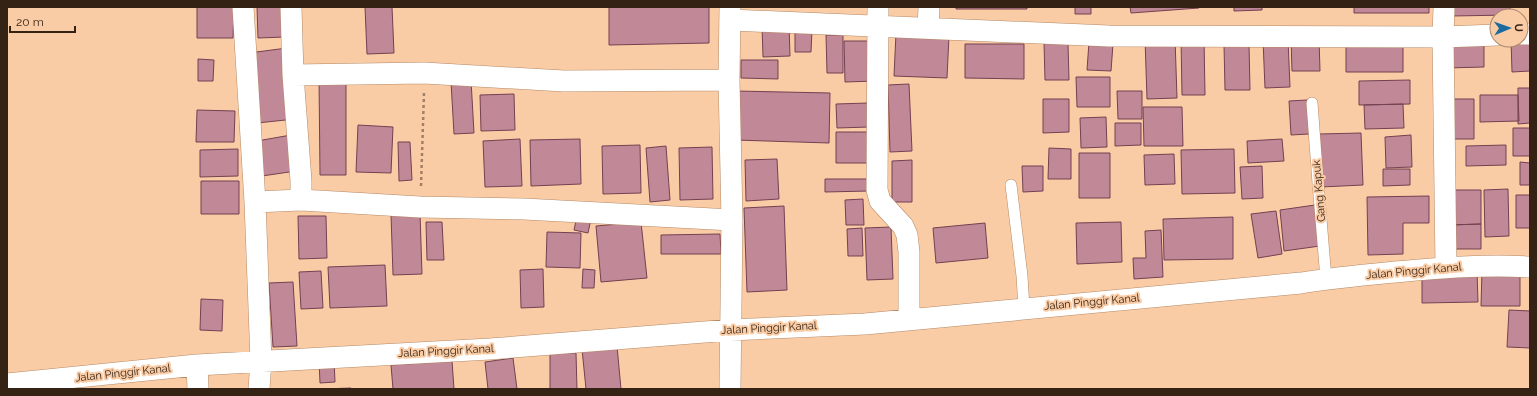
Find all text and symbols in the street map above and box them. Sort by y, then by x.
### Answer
scale bar [10,8,75,34]
north arrow [1489,8,1529,48]
text: 20 m [16,15,44,29]
text: U [1512,23,1525,32]
street label: Gang Kapuk [1310,159,1328,223]
street label: Jalan Pinggir Kanal [1366,260,1462,282]
street label: Jalan Pinggir Kanal [1044,291,1140,313]
street label: Jalan Pinggir Kanal [721,319,817,337]
street label: Jalan Pinggir Kanal [398,342,494,360]
street label: Jalan Pinggir Kanal [75,362,171,384]

